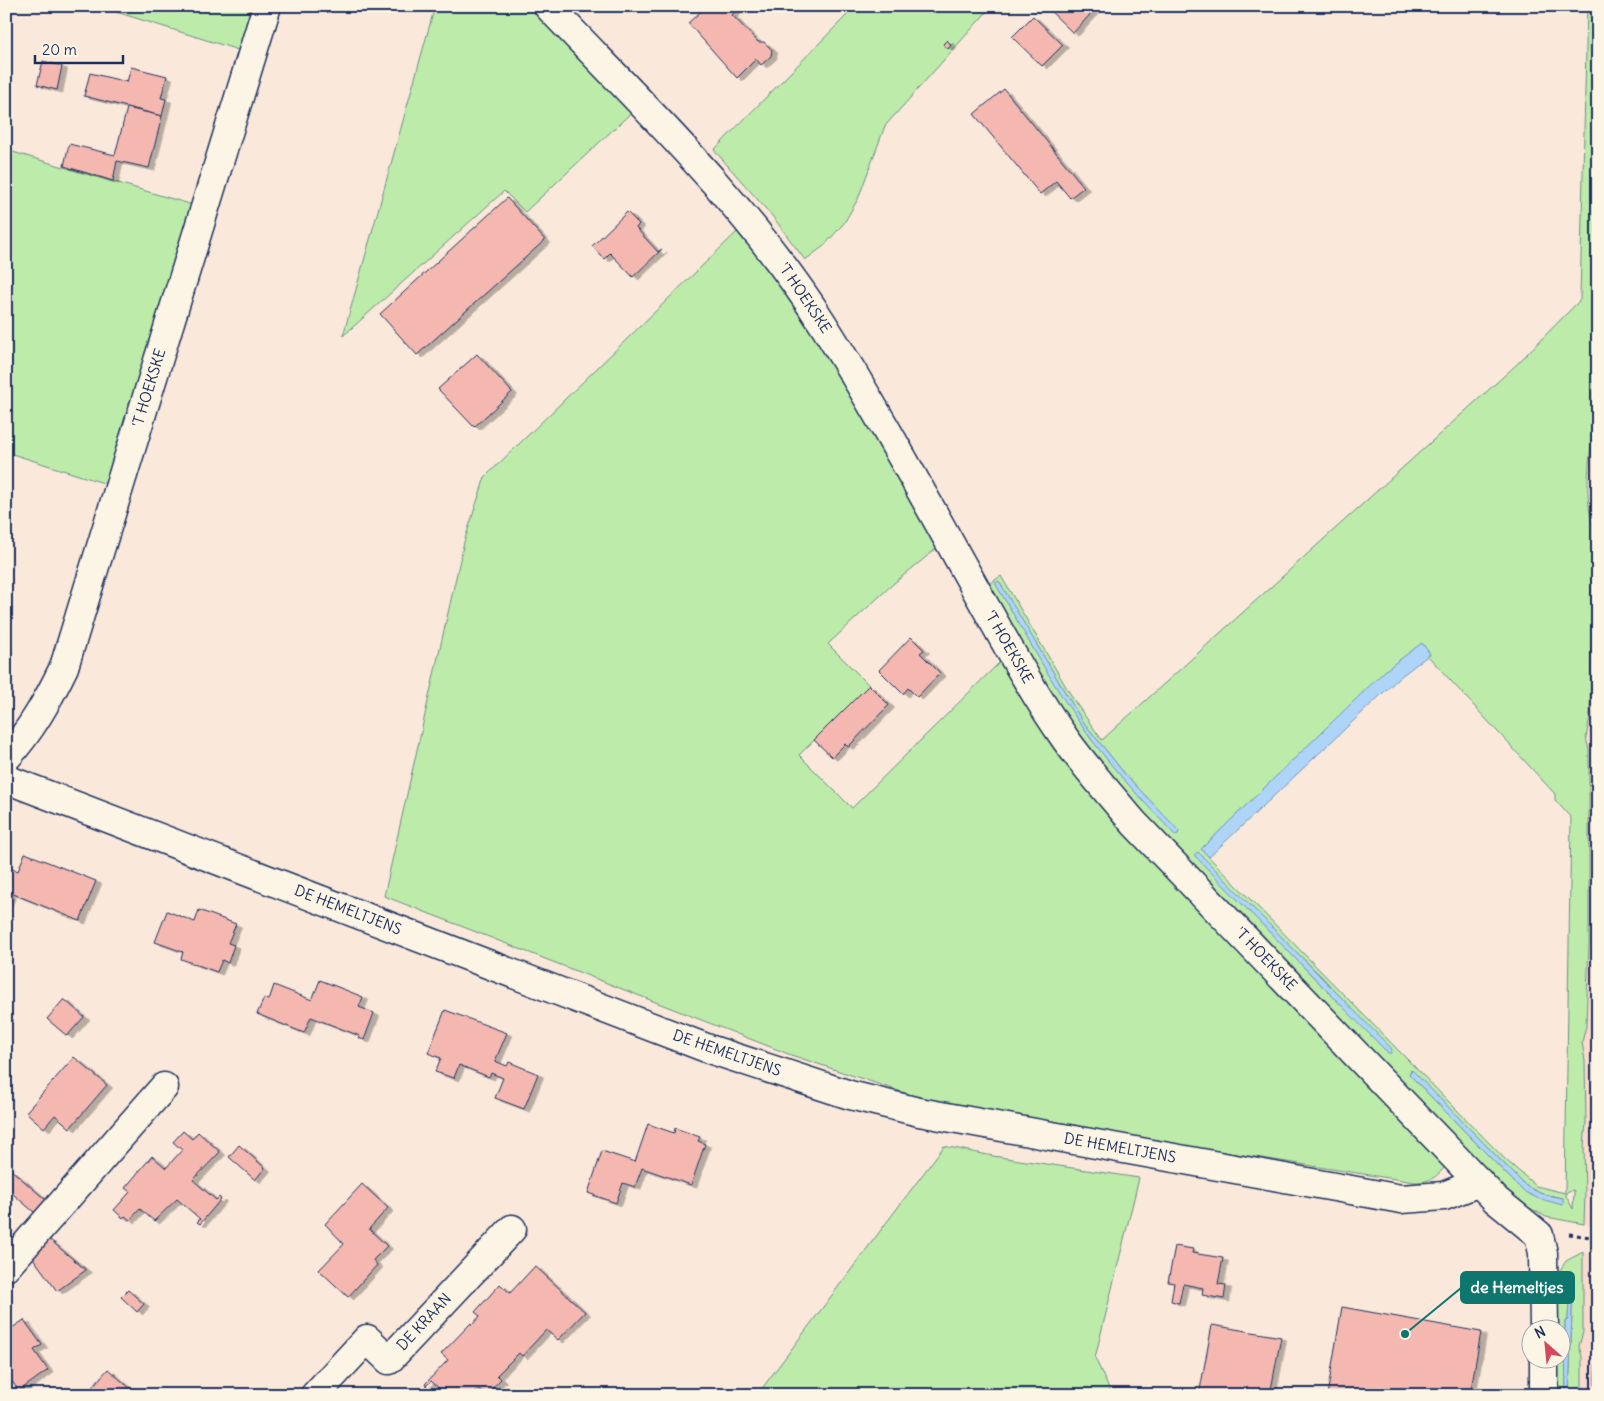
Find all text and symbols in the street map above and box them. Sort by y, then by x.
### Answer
scale bar [35,32,122,64]
text: 20 m [42,40,77,59]
street label: 'T HOEKSKE [775,259,836,337]
street label: 'T HOEKSKE [128,346,170,429]
street label: 'T HOEKSKE [981,607,1038,687]
street label: DE HEMELTJENS [292,880,405,939]
street label: 'T HOEKSKE [1231,923,1301,995]
street label: DE HEMELTJENS [670,1025,784,1080]
street label: DE HEMELTJENS [1063,1128,1178,1167]
callout: de Hemeltjes [1461,1272,1574,1303]
text: de Hemeltjes [1471,1277,1563,1297]
street label: DE KRAAN [392,1289,455,1354]
north arrow [1522,1318,1572,1368]
text: N [1532,1322,1548,1343]

